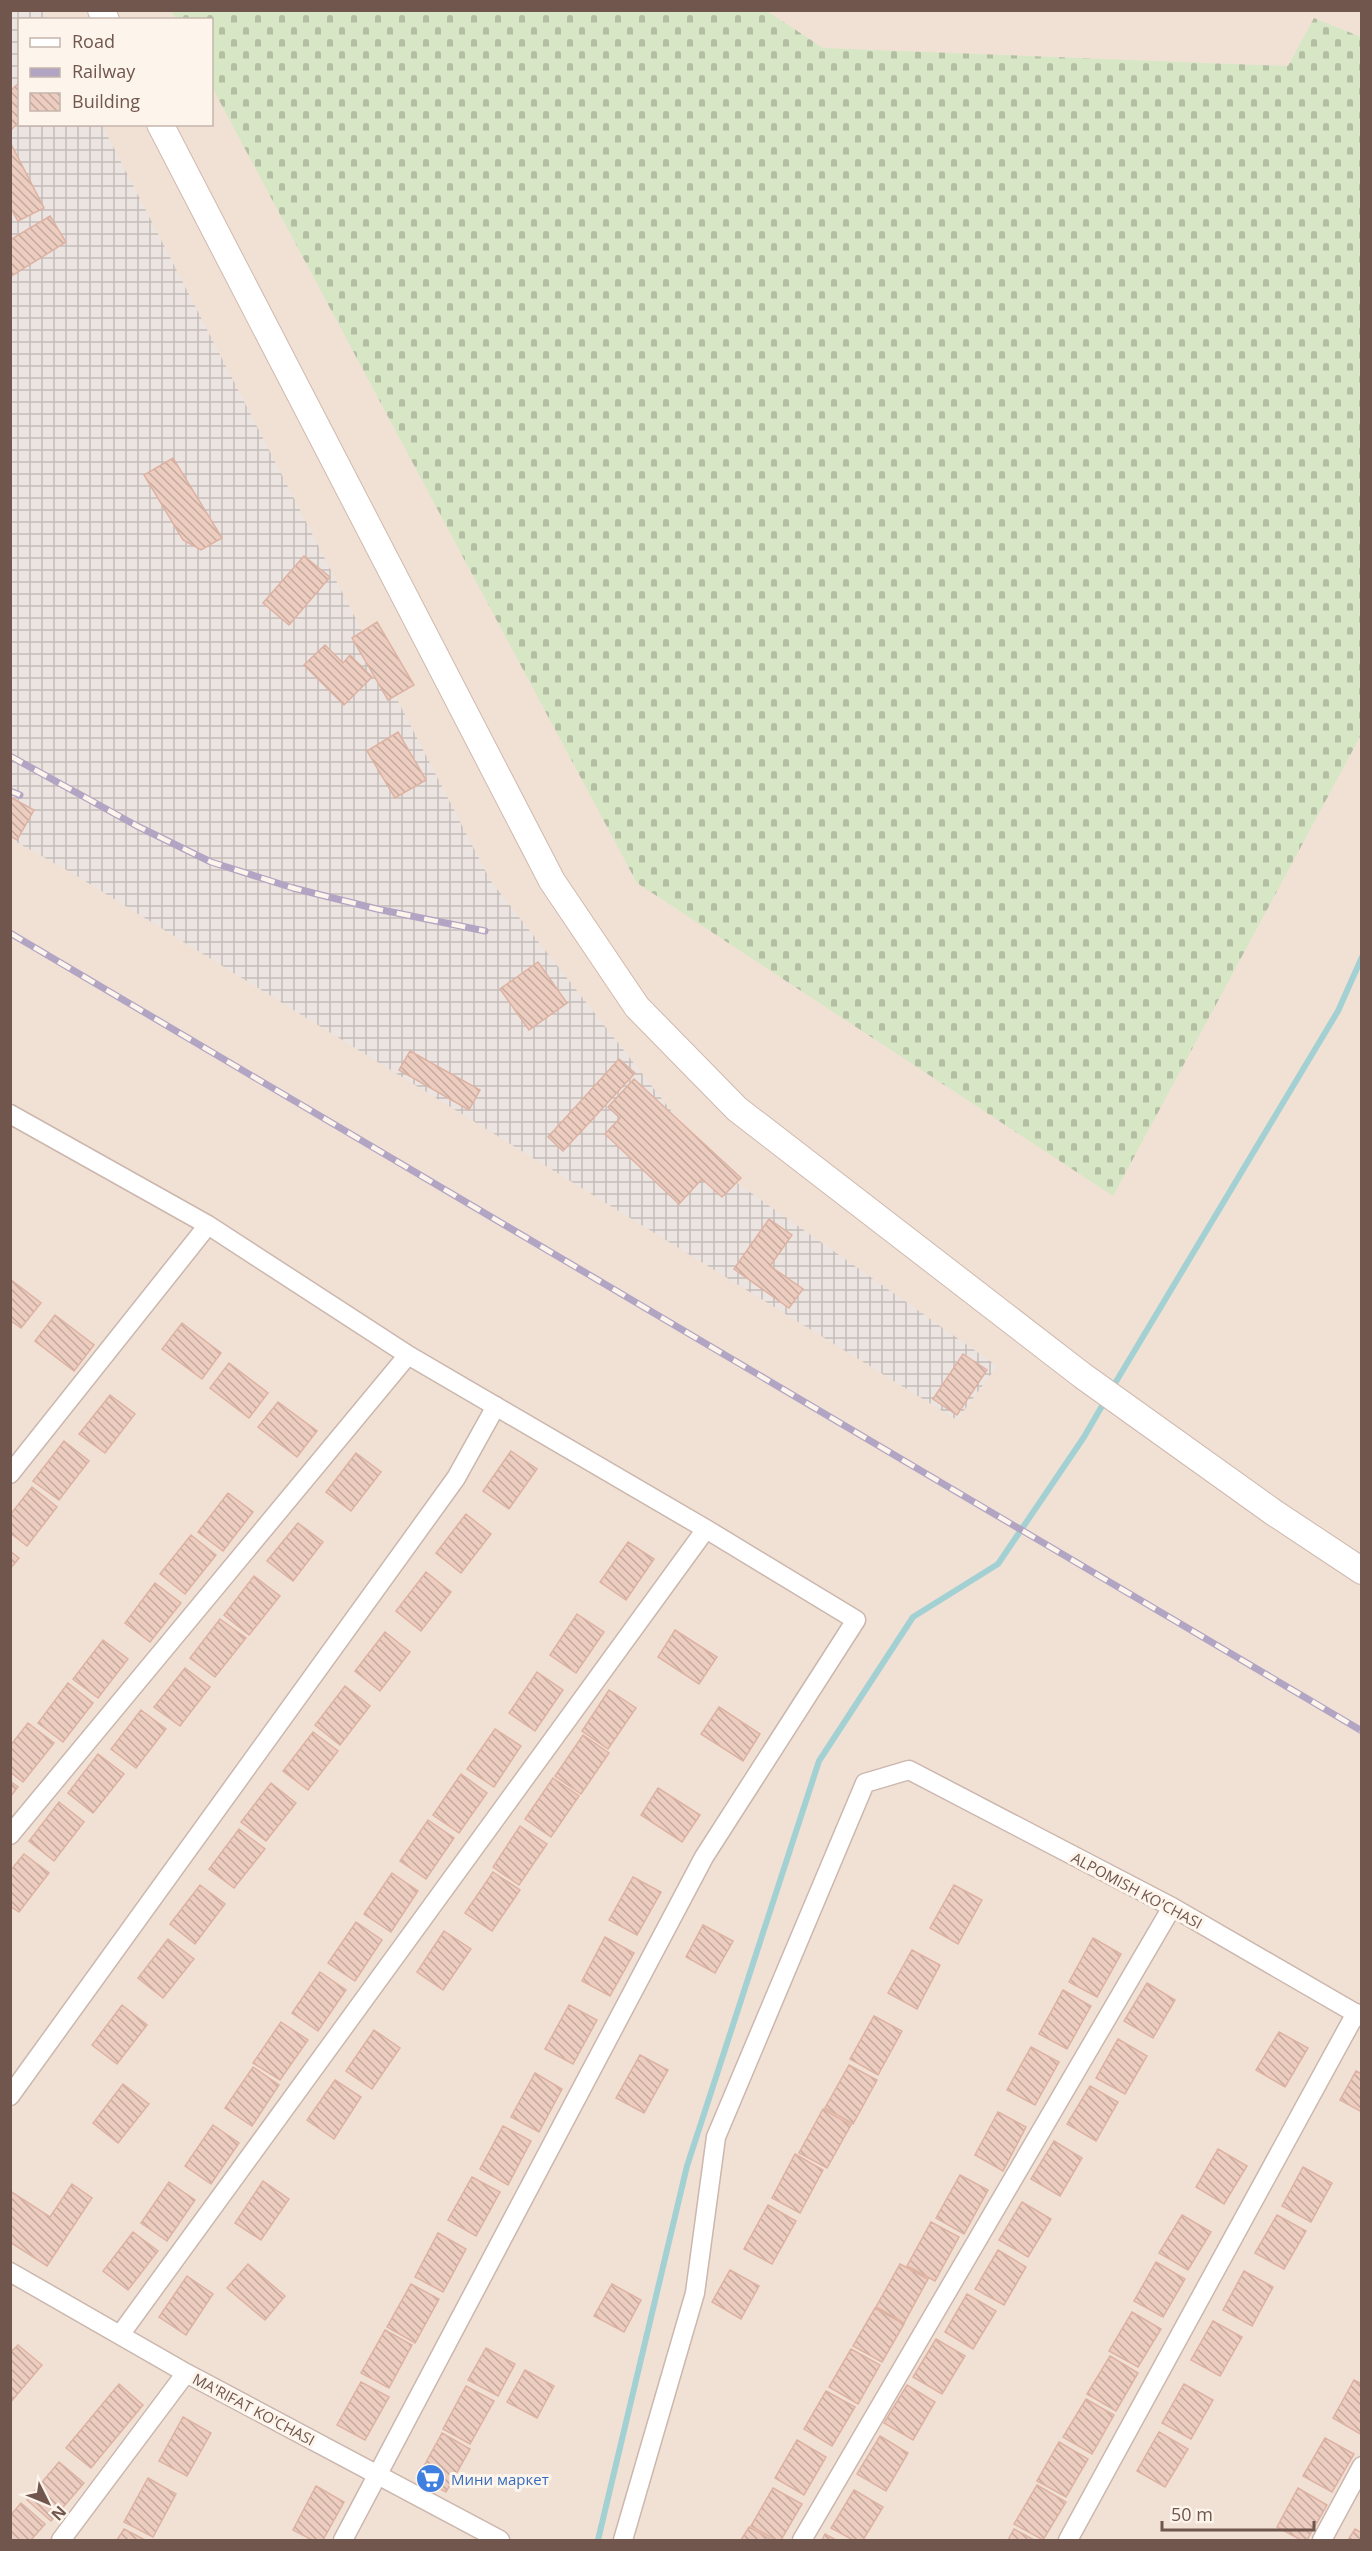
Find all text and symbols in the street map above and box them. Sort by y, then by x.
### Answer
legend [18,18,213,126]
text: Road [72,29,115,53]
text: Railway [72,59,136,83]
text: Building [72,89,140,113]
street label: ALPOMISH KO'CHASI [1068,1847,1206,1933]
street label: MA'RIFAT KO'CHASI [189,2368,319,2450]
supermarket icon: Мини маркет [414,2463,446,2495]
place label: Мини маркет [451,2469,549,2489]
north arrow [18,2473,78,2533]
scale bar [1162,2494,1314,2532]
text: N [46,2501,71,2525]
text: 50 m [1171,2502,1213,2526]

